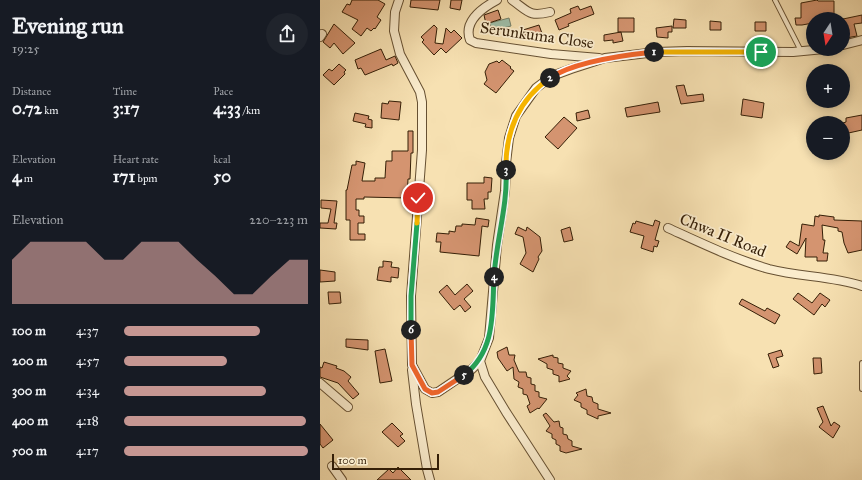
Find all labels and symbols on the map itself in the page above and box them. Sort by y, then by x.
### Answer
north arrow [806,12,850,56]
street label: Serunkuma Close [479,18,595,52]
pin [744,35,778,69]
pin: 1 [644,42,664,62]
pin: 2 [540,68,560,88]
pin: 3 [496,160,516,180]
pin [401,181,435,215]
street label: Chwa II Road [677,209,769,261]
pin: 4 [484,267,504,287]
pin: 6 [401,320,421,340]
pin: 5 [454,365,474,385]
scale bar [332,452,439,471]

